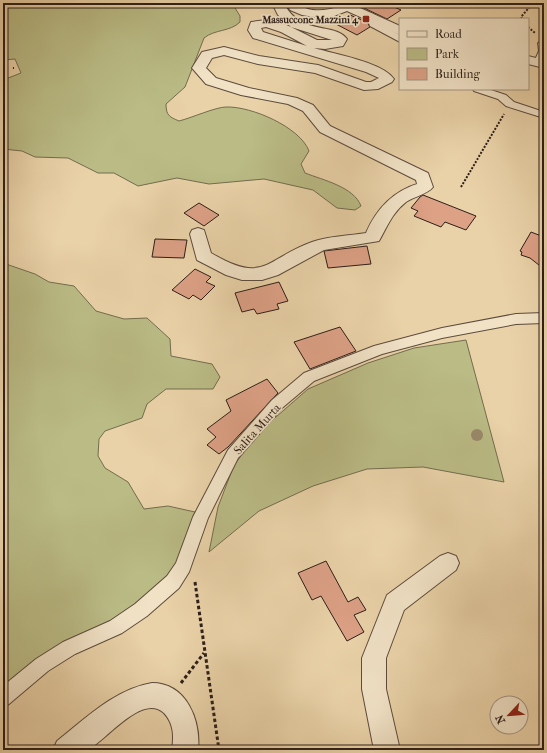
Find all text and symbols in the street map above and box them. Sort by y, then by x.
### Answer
place label: Massuccone Mazzini 4 [261,14,359,26]
marker: Massuccone Mazzini 4 [361,14,371,24]
legend [399,18,529,90]
text: Road [435,27,462,41]
text: Park [435,47,460,61]
text: Building [435,67,480,81]
street label: Salita Murta [231,400,284,457]
north arrow [489,695,529,735]
text: N [493,712,508,726]

